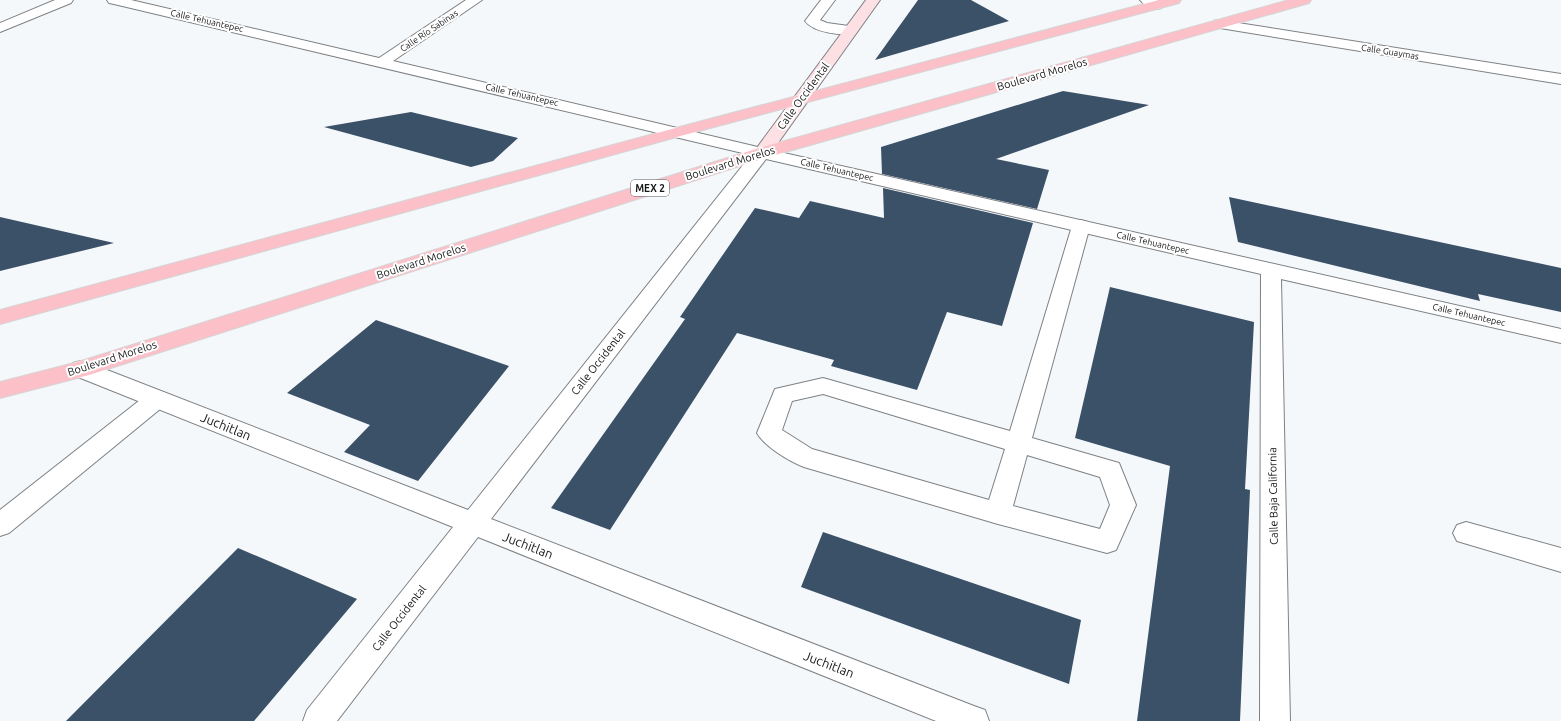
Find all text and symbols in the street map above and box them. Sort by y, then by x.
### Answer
street label: Calle Tehuantepec [170,8,244,34]
street label: Calle Río Sabinas [398,8,460,54]
street label: Calle Guaymas [1360,43,1420,62]
street label: Boulevard Morelos [996,55,1089,93]
street label: Calle Occidental [775,60,831,132]
street label: Calle Tehuantepec [485,82,559,108]
street label: Boulevard Morelos [684,144,776,182]
street label: Calle Tehuantepec [800,157,874,183]
road number: MEX 2 [631,180,669,196]
street label: Calle Tehuantepec [1116,230,1190,256]
street label: Boulevard Morelos [375,241,467,281]
street label: Calle Tehuantepec [1432,302,1506,328]
street label: Calle Occidental [569,327,627,397]
street label: Boulevard Morelos [66,338,158,378]
street label: Juchitlan [199,410,253,442]
street label: Calle Baja California [1266,447,1280,545]
street label: Juchitlan [501,529,555,561]
street label: Calle Occidental [370,583,428,653]
street label: Juchitlan [802,648,856,680]

